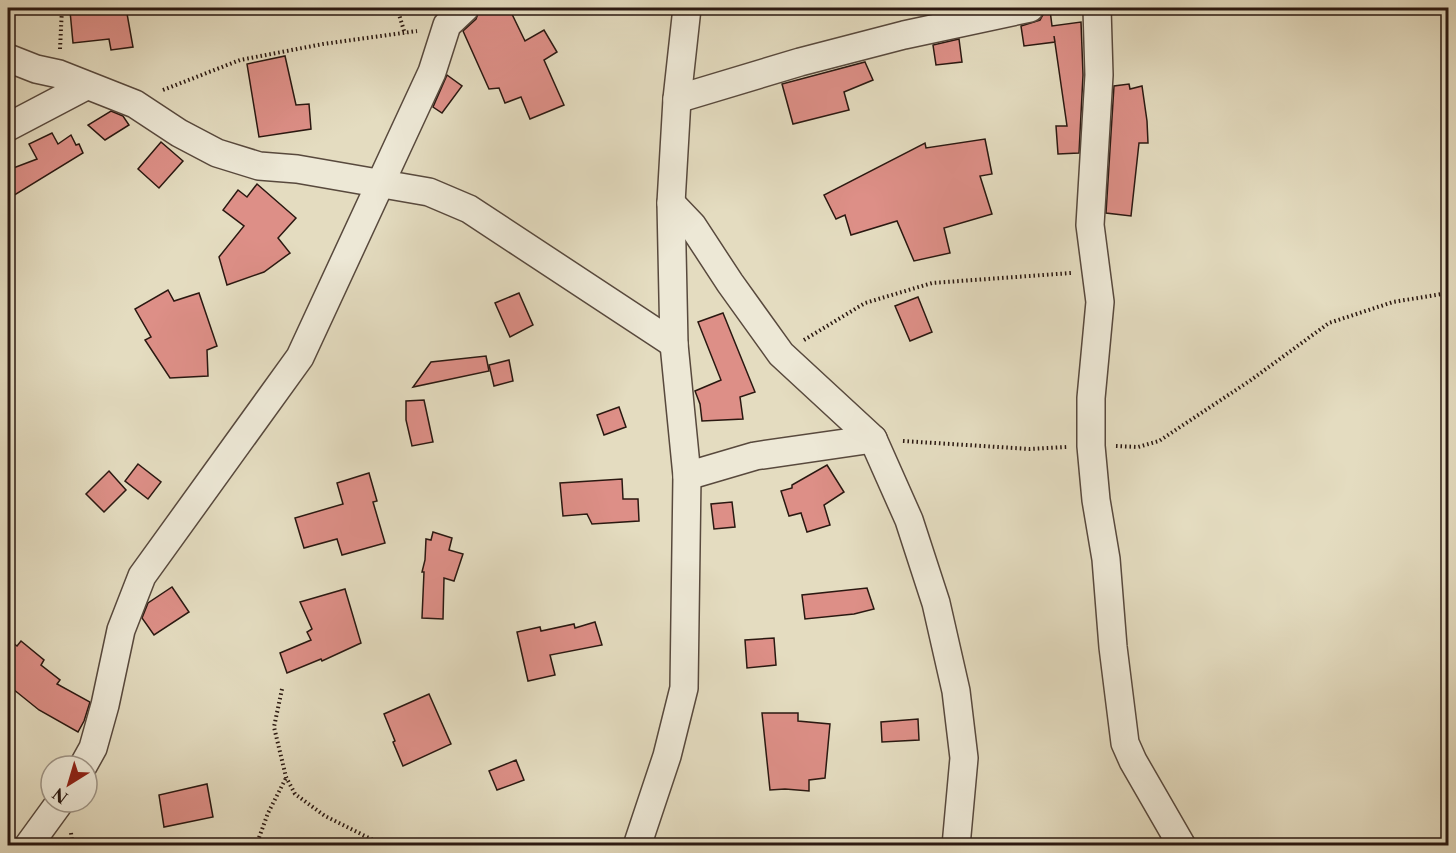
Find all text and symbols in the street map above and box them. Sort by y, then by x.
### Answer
north arrow [39,754,99,814]
text: N [48,784,72,808]

